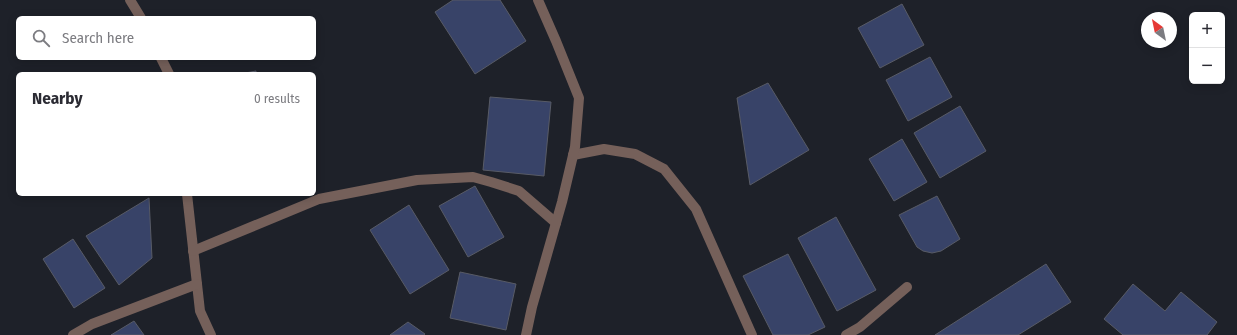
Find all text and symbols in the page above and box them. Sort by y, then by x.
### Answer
north arrow [1141,12,1177,48]
map controls [1189,12,1225,84]
button: + [1189,12,1225,48]
search box [16,16,316,60]
icon: search [30,27,52,49]
text: Search here [62,29,134,47]
button: − [1189,48,1225,84]
text: Nearby [32,88,83,109]
text: 0 results [254,91,300,106]

